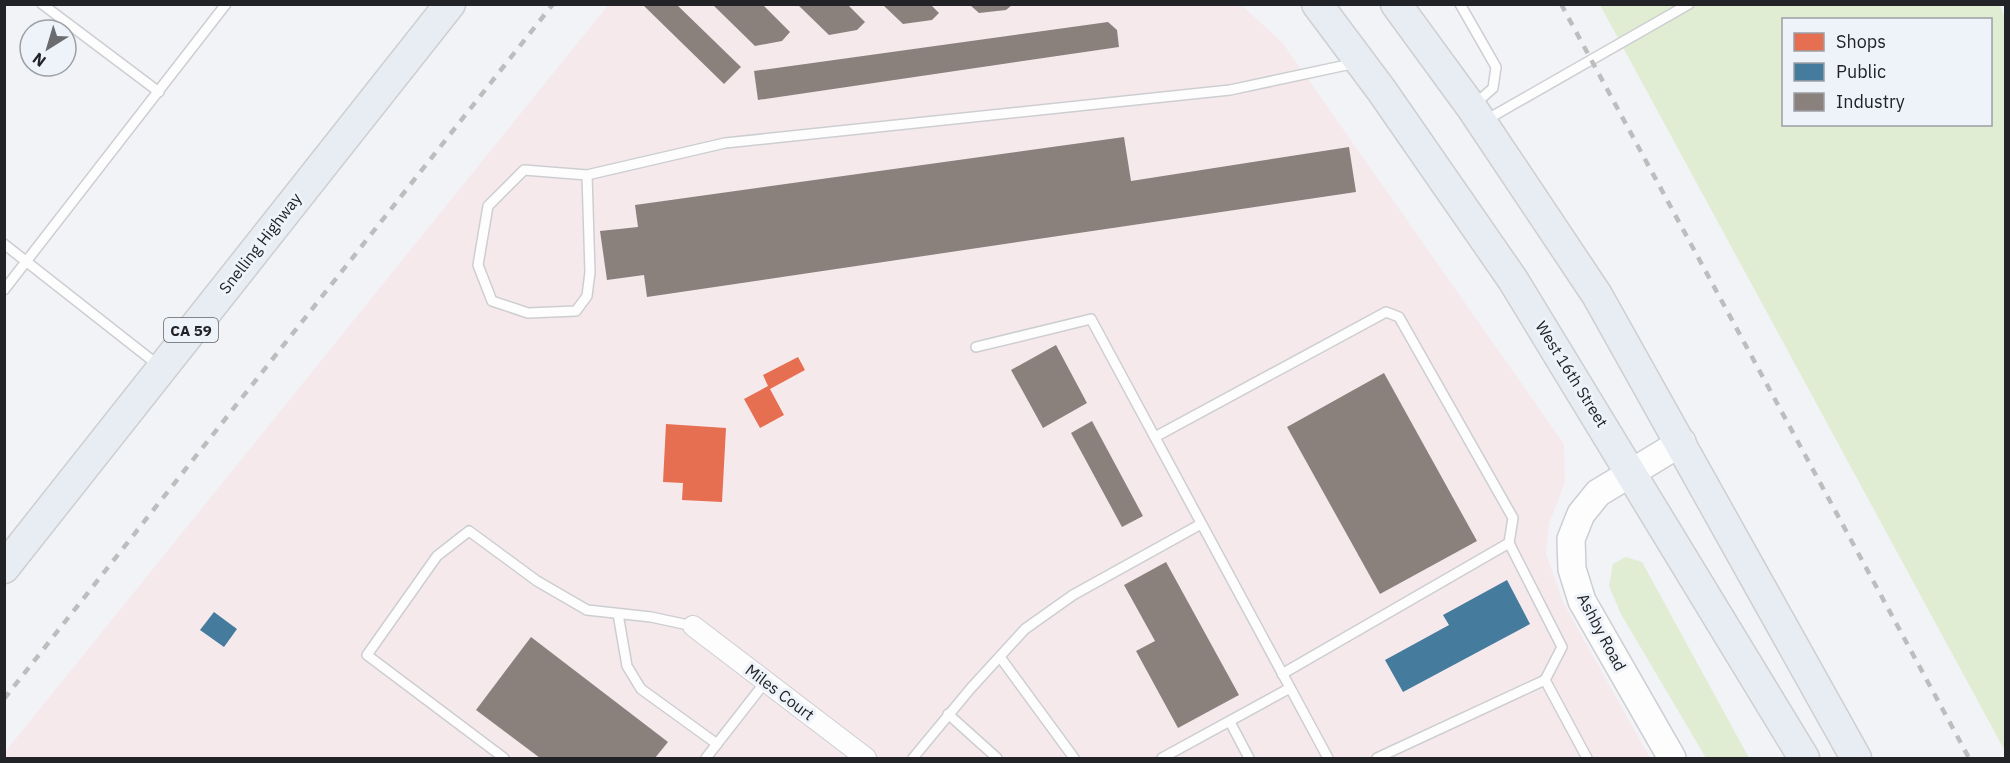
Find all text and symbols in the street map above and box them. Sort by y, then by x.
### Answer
north arrow [18,18,78,78]
legend [1782,18,1992,126]
text: Shops [1836,30,1886,53]
text: N [28,49,50,71]
text: Public [1836,60,1886,83]
text: Industry [1836,90,1905,113]
street label: Snelling Highway [214,189,306,297]
street label: West 16th Street [1531,317,1613,431]
road number: CA 59 [164,318,218,342]
street label: Ashby Road [1573,590,1631,674]
street label: Miles Court [742,660,818,724]

